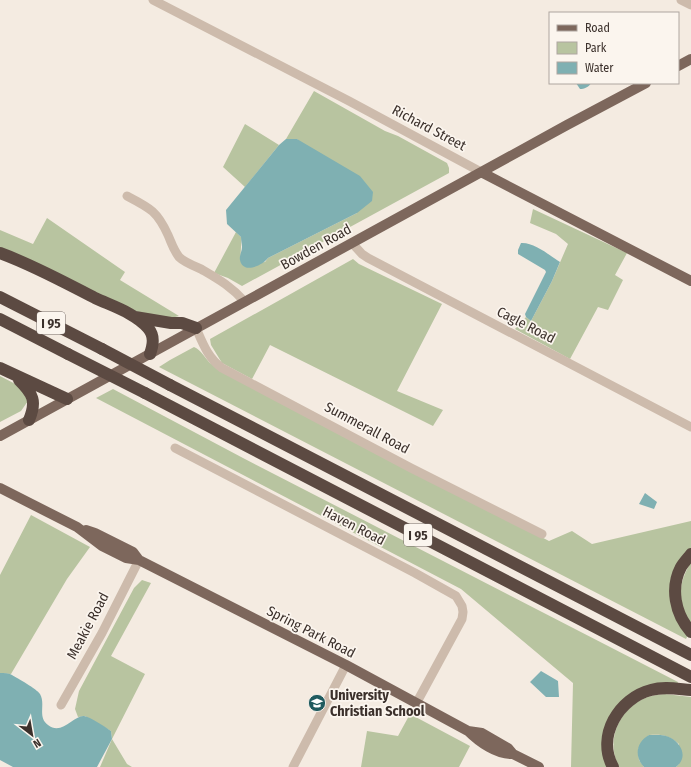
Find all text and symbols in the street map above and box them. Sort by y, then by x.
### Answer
legend [549,12,679,84]
text: Road [585,21,610,35]
text: Park [585,41,607,55]
text: Water [585,61,614,75]
street label: Richard Street [389,101,469,155]
street label: Bowden Road [278,221,354,273]
street label: Cagle Road [494,303,558,347]
road number: I 95 [37,312,65,334]
street label: Summerall Road [322,399,412,457]
street label: Haven Road [320,503,388,549]
road number: I 95 [404,524,432,546]
street label: Meakie Road [63,590,113,662]
street label: Spring Park Road [264,602,358,662]
place label: University Christian School [330,687,425,720]
school or university icon: University Christian School [307,693,327,713]
north arrow [12,715,52,755]
text: N [31,736,43,750]

